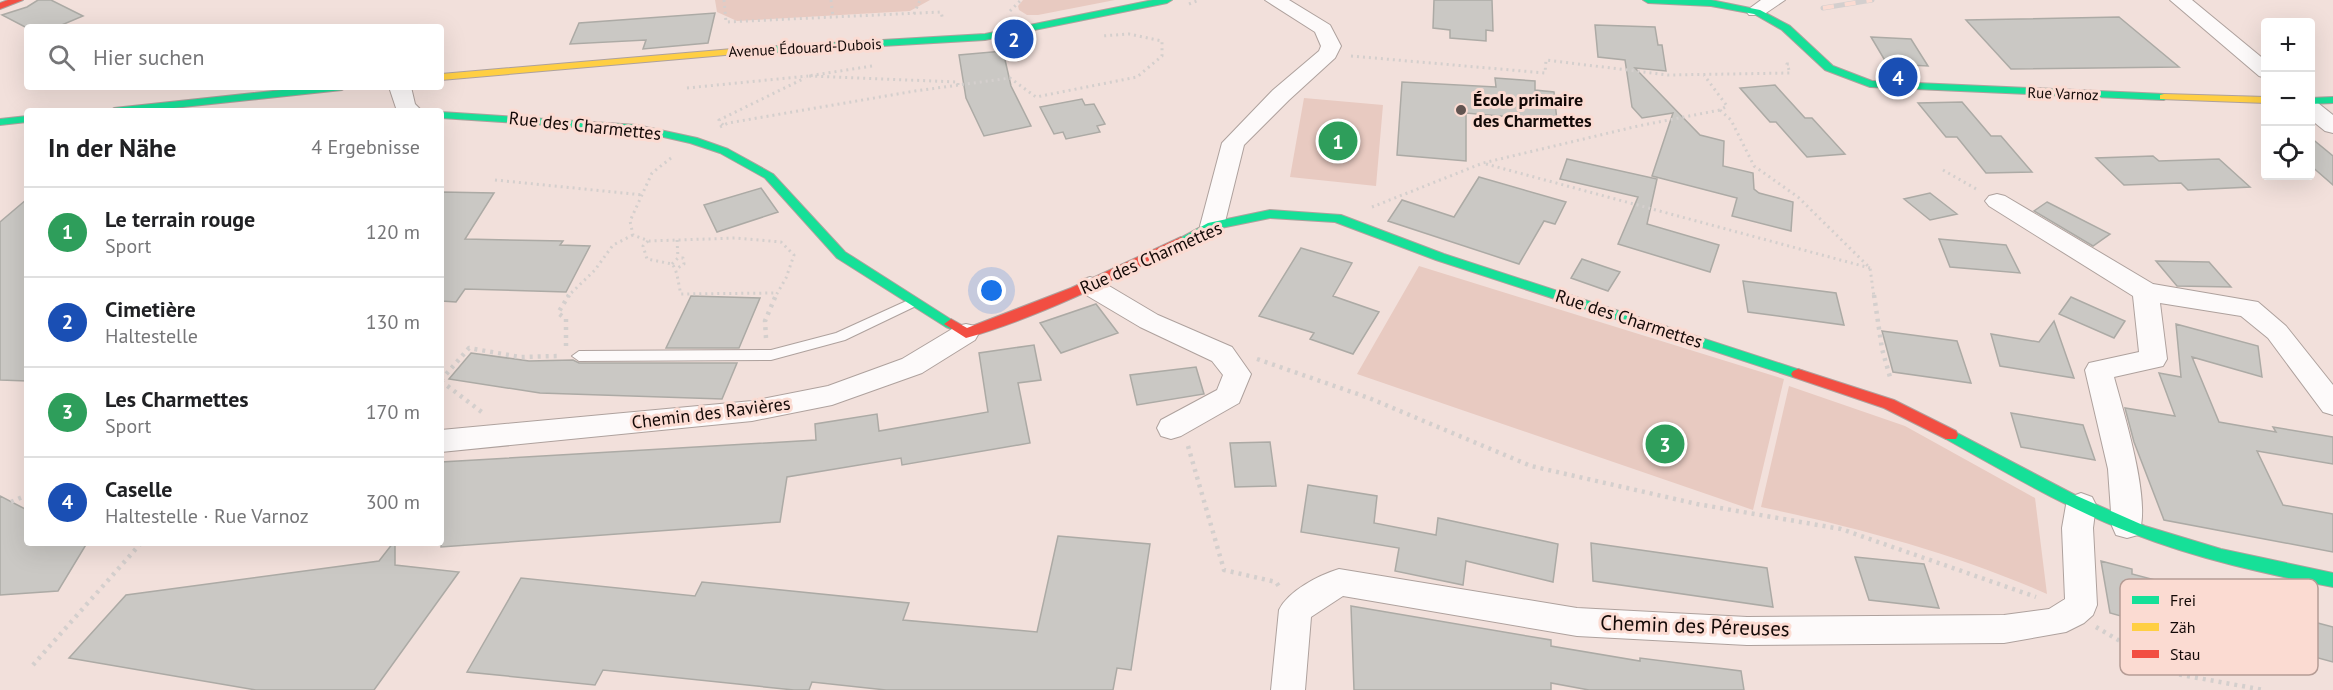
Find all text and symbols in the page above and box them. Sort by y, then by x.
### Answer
pin: 2 [994,16,1034,62]
map controls [2261,18,2315,180]
button: + [2261,18,2315,72]
search box [24,24,444,90]
street label: Avenue Édouard-Dubois [728,34,882,61]
icon: search [45,41,78,74]
text: Hier suchen [93,43,205,71]
pin: 4 [1878,54,1918,100]
button: − [2261,72,2315,126]
street label: Rue Varnoz [2027,83,2099,104]
place label: École primaire des Charmettes [1473,88,1592,132]
marker: École primaire des Charmettes [1454,103,1468,117]
street label: Rue des Charmettes [508,106,662,145]
pin: 1 [1318,118,1358,164]
button: locate [2261,126,2315,180]
text: In der Nähe [48,131,176,164]
text: 4 Ergebnisse [311,134,420,160]
text: Le terrain rouge [105,205,255,233]
street label: Rue des Charmettes [1076,216,1225,299]
text: 1 [62,219,73,245]
text: 120 m [366,219,420,245]
text: Sport [105,233,151,259]
your location [977,276,1006,305]
street label: Rue des Charmettes [1553,284,1705,353]
text: Cimetière [105,295,196,323]
text: 2 [62,309,73,335]
text: 130 m [366,309,420,335]
text: Haltestelle [105,323,198,349]
text: Les Charmettes [105,385,249,413]
street label: Chemin des Ravières [630,391,792,434]
text: 3 [62,399,73,425]
text: 170 m [366,399,420,425]
text: Sport [105,413,151,439]
pin: 3 [1646,422,1684,466]
text: Caselle [105,475,173,503]
text: 4 [62,489,73,515]
text: 300 m [366,489,420,515]
text: Haltestelle · Rue Varnoz [105,503,309,529]
legend [2120,579,2318,675]
text: Frei [2170,590,2196,610]
street label: Chemin des Péreuses [1600,609,1790,642]
text: Zäh [2170,617,2195,637]
text: Stau [2170,644,2200,664]

